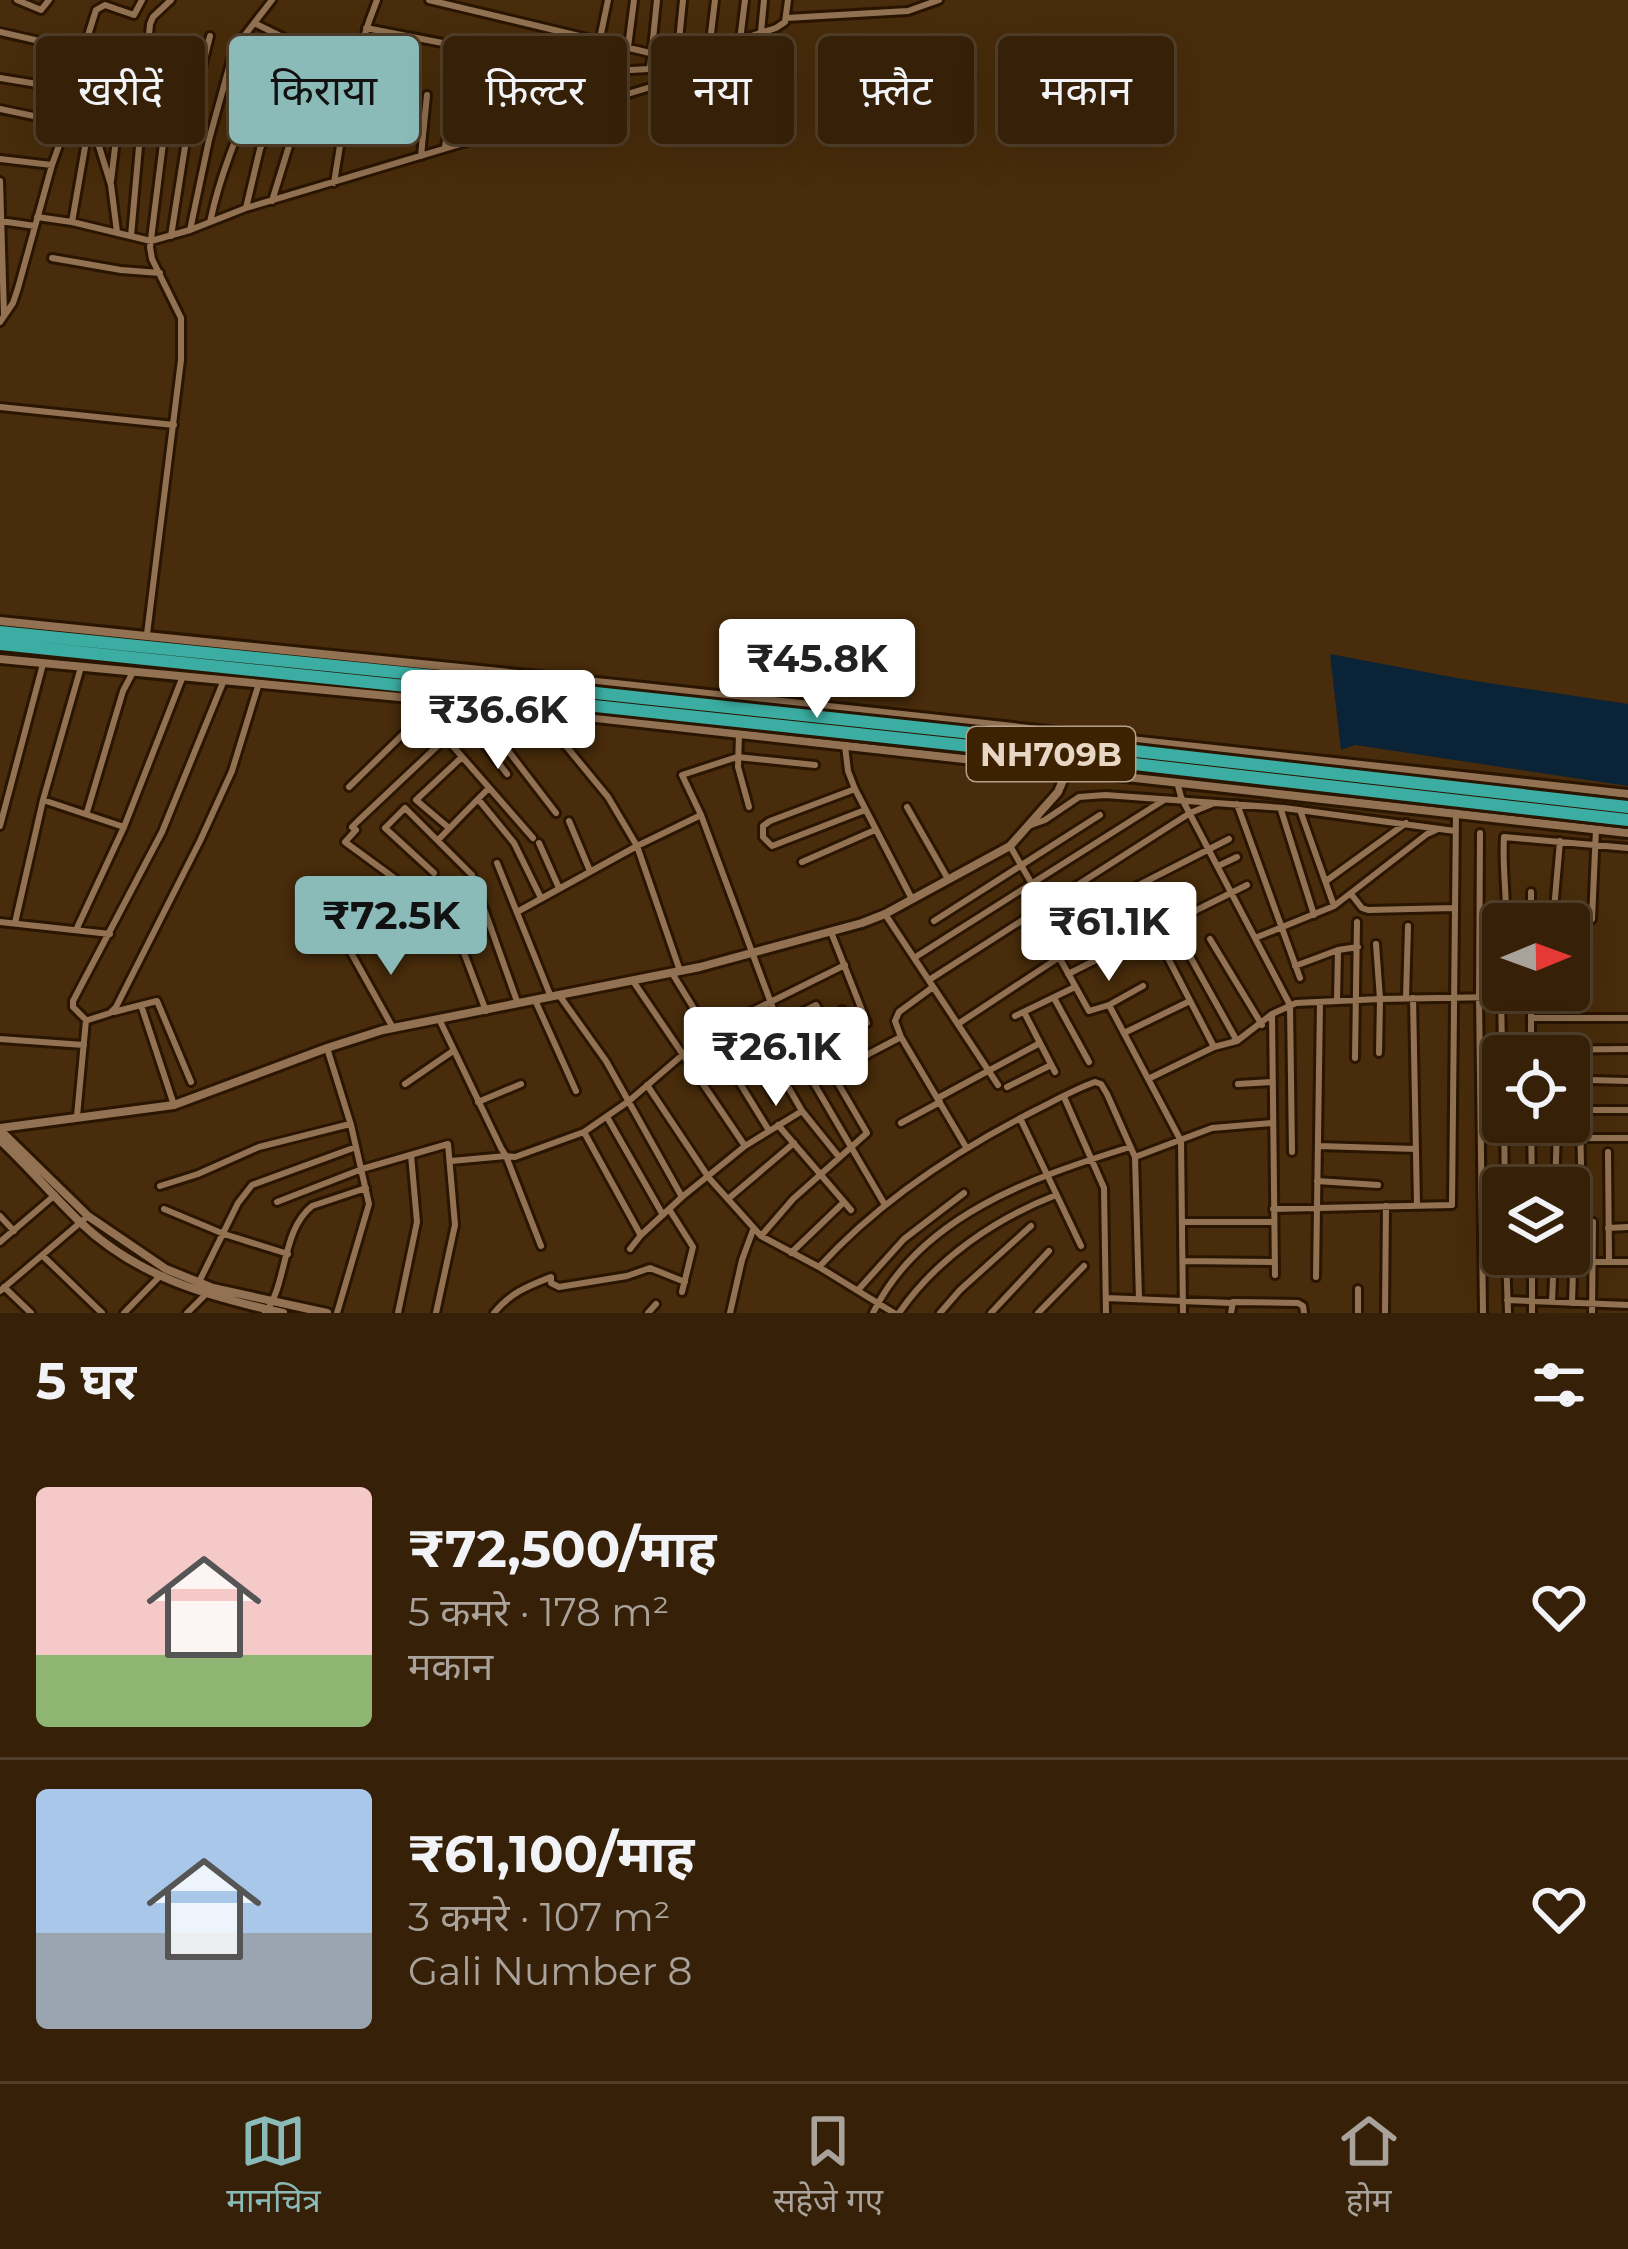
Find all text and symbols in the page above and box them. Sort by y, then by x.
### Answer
chip: खरीदें [36,36,205,144]
chip: किराया [229,36,419,144]
chip: फ़िल्टर [443,36,627,144]
chip: नया [651,36,794,144]
chip: फ़्लैट [818,36,974,144]
chip: मकान [998,36,1174,144]
pin: ₹45.8K [719,619,915,721]
text: ₹45.8K [746,634,888,682]
pin: ₹36.6K [400,670,596,772]
text: ₹36.6K [428,685,568,733]
road number: NH709B [967,727,1135,781]
pin: ₹72.5K [293,876,489,978]
pin: ₹61.1K [1011,882,1207,984]
text: ₹72.5K [322,891,460,939]
text: ₹61.1K [1048,897,1170,945]
north arrow [1482,903,1590,1011]
map controls [1482,903,1590,1275]
pin: ₹26.1K [678,1007,874,1109]
text: ₹26.1K [711,1022,841,1070]
button: locate [1482,1035,1590,1143]
button: layers [1482,1167,1590,1275]
text: 5 घर [36,1350,136,1412]
icon: filters [1526,1352,1592,1418]
text: ₹72,500/माह [408,1518,716,1580]
icon: home [132,1535,276,1679]
icon: heart [1526,1574,1592,1640]
text: 5 कमरे · 178 m² [408,1588,669,1636]
text: मकान [408,1642,493,1690]
text: ₹61,100/माह [408,1823,694,1885]
icon: home [132,1837,276,1981]
icon: heart [1526,1876,1592,1942]
text: 3 कमरे · 107 m² [408,1893,671,1941]
text: Gali Number 8 [408,1947,692,1995]
tab: मानचित्र [226,2108,321,2225]
tab: सहेजे गए [773,2108,883,2225]
tab: होम [1336,2108,1402,2225]

